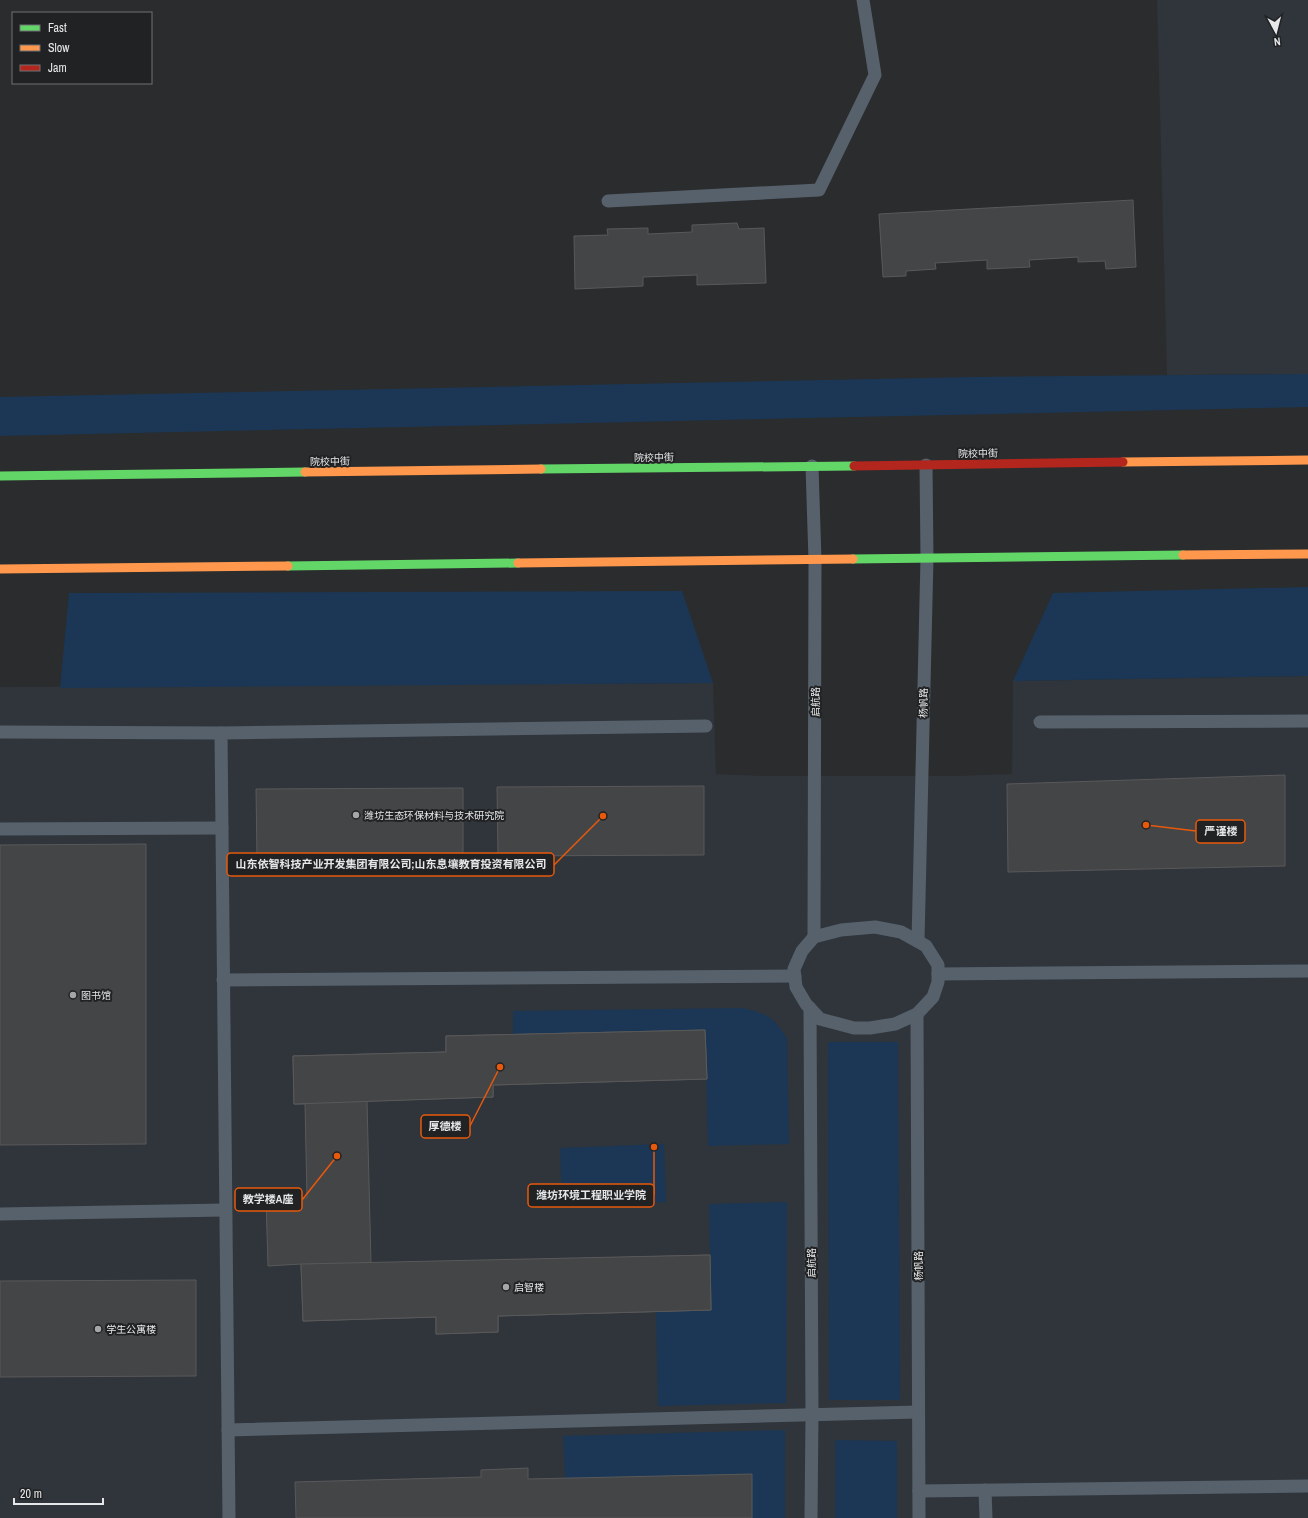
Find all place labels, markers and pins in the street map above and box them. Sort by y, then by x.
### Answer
place label: 潍坊生态环保材料与技术研究院 [364,809,504,822]
marker: 潍坊生态环保材料与技术研究院 [351,810,361,820]
callout: 严谨楼 [1196,820,1245,843]
callout: 山东依智科技产业开发集团有限公司;山东息壤教育投资有限公司 [227,853,554,876]
place label: 图书馆 [81,989,111,1002]
marker: 图书馆 [68,990,78,1000]
callout: 厚德楼 [421,1115,470,1138]
callout: 潍坊环境工程职业学院 [528,1184,654,1207]
callout: 教学楼A座 [235,1188,302,1211]
place label: 启智楼 [514,1281,544,1294]
marker: 启智楼 [501,1282,511,1292]
place label: 学生公寓楼 [106,1323,156,1336]
marker: 学生公寓楼 [93,1324,103,1334]

